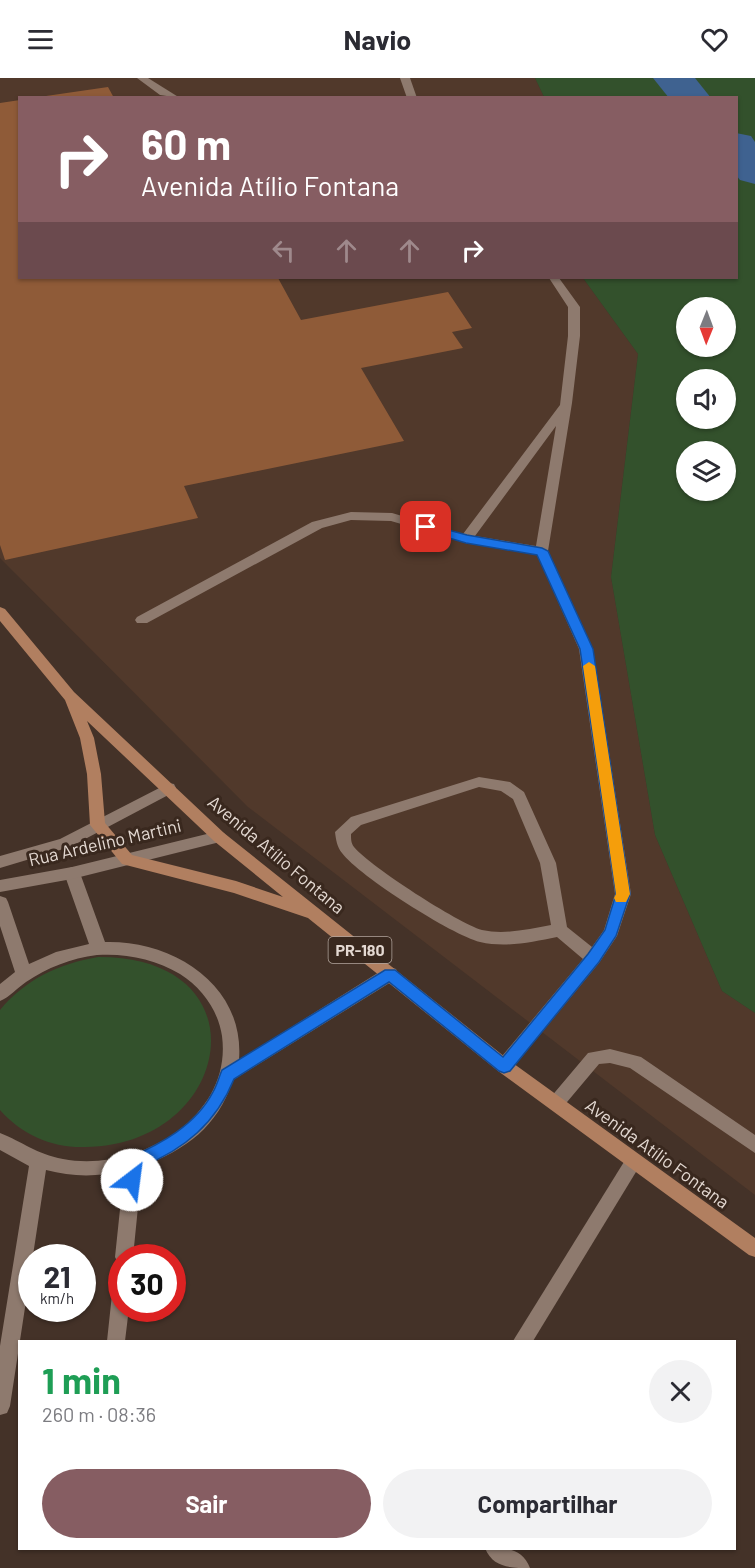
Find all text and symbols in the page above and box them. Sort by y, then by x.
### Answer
icon: menu [24,23,57,56]
text: Navio [344,23,411,55]
icon: heart [698,23,731,56]
text: 60 m [141,118,231,168]
icon: right [42,120,120,198]
text: Avenida Atílio Fontana [141,169,399,201]
icon: left [267,234,300,267]
icon: ahead [330,234,363,267]
icon: ahead [393,234,426,267]
icon: right [456,234,489,267]
north arrow [676,297,736,357]
map controls [676,297,736,501]
button: sound [676,369,736,429]
button: layers [676,441,736,501]
pin [400,501,451,552]
icon: arrive [409,510,442,543]
street label: Avenida Atílio Fontana [204,791,350,918]
street label: Rua Ardelino Martini [26,814,183,870]
road number: PR-180 [328,937,392,963]
street label: Avenida Atílio Fontana [582,1094,734,1213]
position arrow [100,1148,164,1212]
speed limit sign: 30 [108,1244,186,1322]
text: 21 [43,1258,71,1294]
text: km/h [40,1289,74,1307]
text: 1 min [42,1358,121,1401]
button: close [649,1360,712,1423]
text: 260 m · 08:36 [42,1402,156,1426]
button: Sair [42,1469,371,1538]
button: Compartilhar [383,1469,712,1538]

